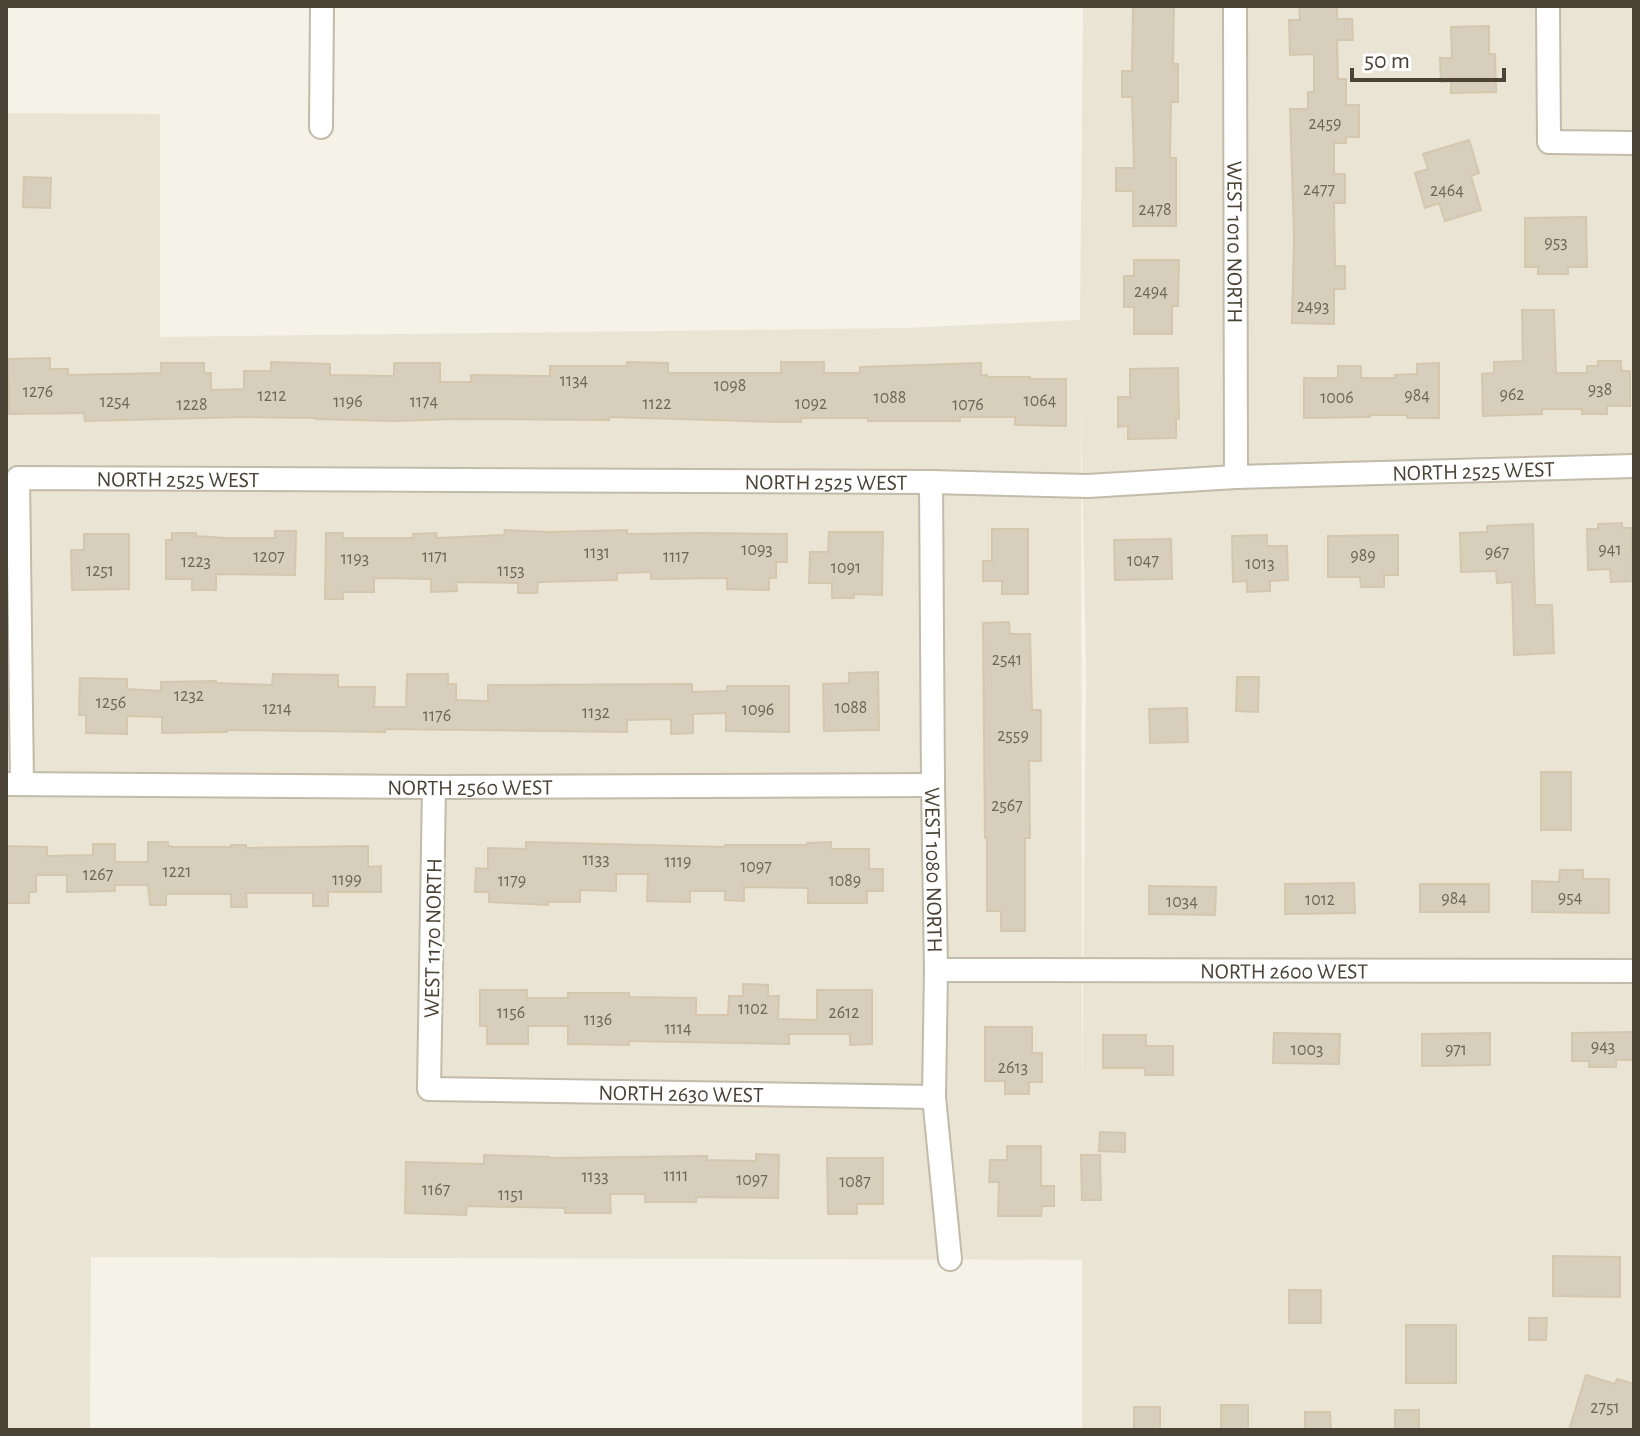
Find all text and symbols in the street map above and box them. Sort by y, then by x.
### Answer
scale bar [1352,32,1504,82]
text: 50 m [1364,49,1410,73]
house number: 2459 [1309,115,1341,133]
street label: WEST 1010 NORTH [1223,161,1246,323]
house number: 2477 [1303,181,1335,199]
house number: 2464 [1430,182,1464,200]
house number: 2478 [1139,201,1171,219]
house number: 953 [1544,234,1568,252]
house number: 2494 [1134,283,1168,301]
house number: 2493 [1297,298,1329,316]
house number: 1134 [560,372,589,390]
house number: 1098 [714,377,746,395]
house number: 938 [1588,381,1612,399]
house number: 1276 [23,383,53,401]
house number: 962 [1499,386,1525,404]
house number: 1212 [258,387,286,405]
house number: 984 [1404,387,1430,405]
house number: 1088 [874,389,906,407]
house number: 1006 [1320,389,1354,407]
house number: 1064 [1024,392,1057,410]
house number: 1254 [100,393,131,411]
house number: 1196 [333,393,363,411]
house number: 1174 [410,393,439,411]
house number: 1122 [643,395,671,413]
house number: 1092 [795,395,827,413]
house number: 1228 [176,396,208,414]
house number: 1076 [952,396,984,414]
street label: NORTH 2525 WEST [1392,458,1555,485]
street label: NORTH 2525 WEST [97,468,260,491]
street label: NORTH 2525 WEST [745,471,908,494]
house number: 1093 [741,541,773,559]
house number: 941 [1598,541,1622,559]
house number: 1131 [584,544,610,562]
house number: 967 [1485,544,1509,562]
house number: 989 [1350,547,1376,565]
house number: 1207 [253,548,285,566]
house number: 1171 [422,548,448,566]
house number: 1117 [663,548,689,566]
house number: 1193 [341,550,369,568]
house number: 1047 [1127,552,1159,570]
house number: 1223 [181,553,211,571]
house number: 1013 [1245,555,1275,573]
house number: 1091 [831,559,861,577]
house number: 1251 [86,562,114,580]
house number: 1153 [497,562,525,580]
house number: 2541 [992,651,1022,669]
house number: 1232 [174,687,204,705]
house number: 1256 [96,694,126,712]
house number: 1088 [835,699,867,717]
house number: 1214 [262,700,292,718]
house number: 1096 [742,701,774,719]
house number: 1132 [582,704,610,722]
house number: 1176 [423,707,451,725]
house number: 2559 [997,727,1029,745]
street label: NORTH 2560 WEST [387,777,553,799]
street label: WEST 1080 NORTH [921,787,946,953]
house number: 2567 [991,797,1023,815]
house number: 1133 [582,851,610,869]
house number: 1119 [664,853,692,871]
street label: WEST 1170 NORTH [421,858,445,1018]
house number: 1097 [740,858,772,876]
house number: 1221 [163,863,191,881]
house number: 1267 [83,866,113,884]
house number: 1199 [332,871,362,889]
house number: 1179 [498,872,526,890]
house number: 1089 [829,872,861,890]
house number: 954 [1558,889,1583,907]
house number: 984 [1441,890,1467,908]
house number: 1012 [1305,891,1335,909]
house number: 1034 [1166,893,1198,911]
street label: NORTH 2600 WEST [1200,960,1368,983]
house number: 1102 [738,1000,768,1018]
house number: 1156 [497,1004,525,1022]
house number: 2612 [828,1004,860,1022]
house number: 1136 [584,1011,612,1029]
house number: 1114 [664,1020,692,1038]
house number: 943 [1591,1038,1615,1056]
house number: 1003 [1291,1041,1323,1059]
house number: 971 [1445,1041,1467,1059]
house number: 2613 [998,1059,1028,1077]
street label: NORTH 2630 WEST [598,1082,764,1106]
house number: 1111 [664,1167,688,1185]
house number: 1133 [581,1168,609,1186]
house number: 1097 [736,1171,768,1189]
house number: 1087 [839,1173,871,1191]
house number: 1167 [422,1181,450,1199]
house number: 1151 [498,1186,524,1204]
house number: 2751 [1590,1399,1620,1417]

